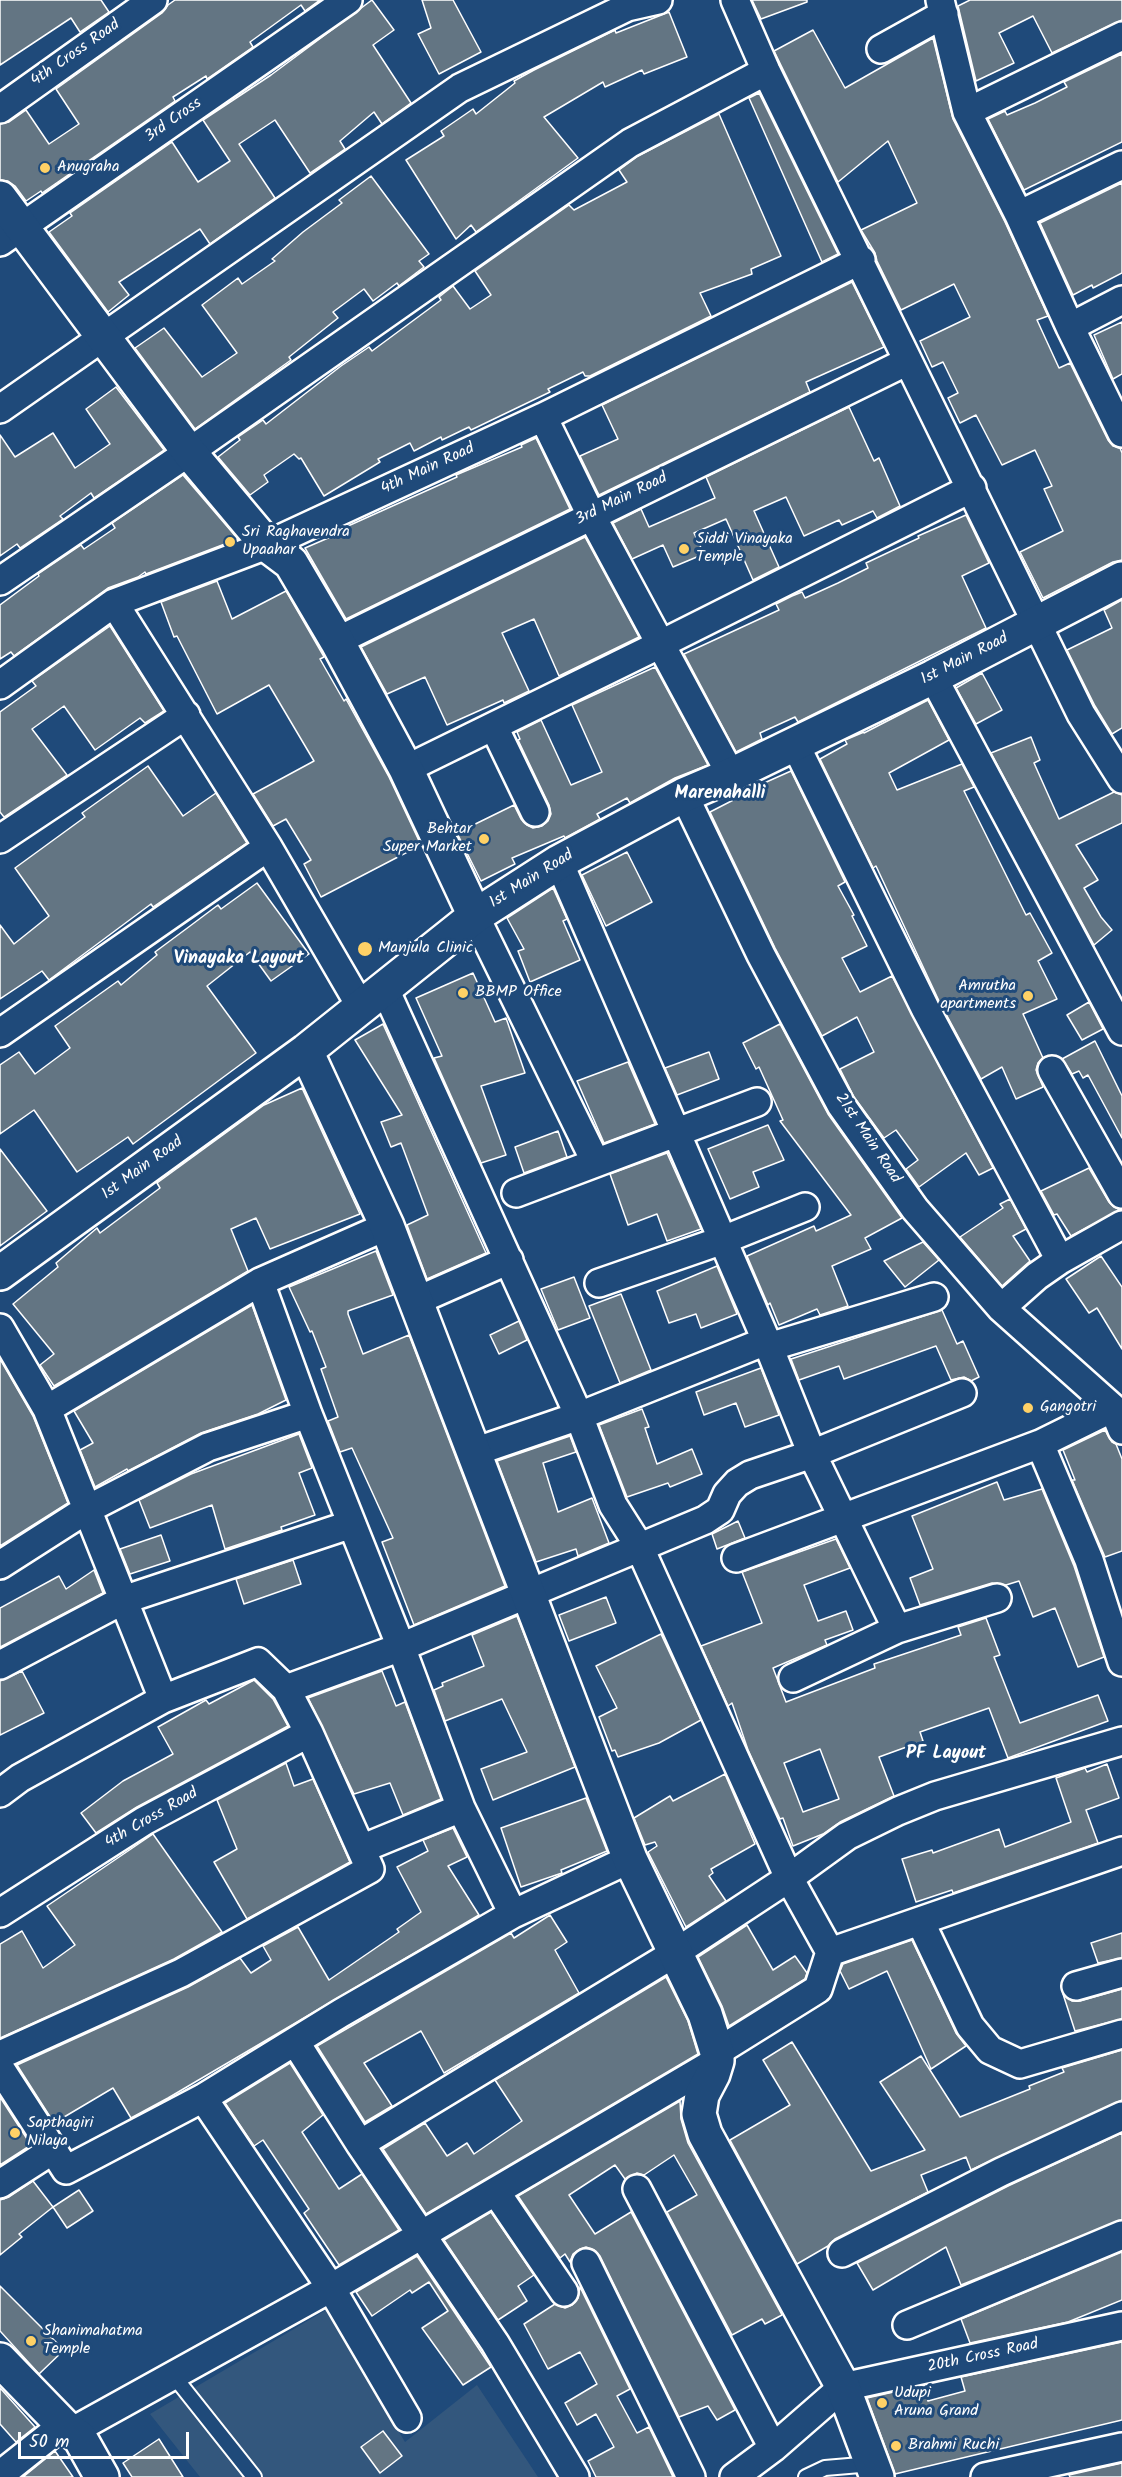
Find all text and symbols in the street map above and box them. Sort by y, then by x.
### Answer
street label: 4th Cross Road [28,16,124,92]
street label: 3rd Cross [142,95,206,147]
place label: Anugraha [57,158,119,178]
marker: Anugraha [38,161,52,175]
street label: 4th Main Road [378,440,478,500]
street label: 3rd Main Road [573,469,671,531]
place label: Sri Raghavendra Upaahar [242,523,350,561]
place label: Siddi Vinayaka Temple [696,530,793,568]
marker: Sri Raghavendra Upaahar [223,535,237,549]
marker: Siddi Vinayaka Temple [677,542,691,556]
street label: 1st Main Road [918,630,1012,690]
district label: Marenahalli [675,784,765,806]
place label: Behtar Super Market [383,820,472,858]
marker: Behtar Super Market [477,832,491,846]
street label: 1st Main Road [486,847,578,913]
place label: Manjula Clinic [378,939,473,959]
marker: Manjula Clinic [356,940,374,958]
district label: Vinayaka Layout [174,949,304,971]
place label: Amrutha apartments [940,977,1016,1015]
place label: BBMP Office [475,983,562,1003]
marker: BBMP Office [456,986,470,1000]
marker: Amrutha apartments [1021,989,1035,1003]
street label: 21st Main Road [830,1090,904,1188]
street label: 1st Main Road [99,1133,187,1205]
place label: Gangotri [1040,1398,1096,1418]
marker: Gangotri [1021,1401,1035,1415]
district label: PF Layout [906,1744,986,1766]
street label: 4th Cross Road [102,1785,202,1853]
place label: Sapthagiri Nilaya [27,2114,93,2152]
marker: Sapthagiri Nilaya [8,2126,22,2140]
place label: Shanimahatma Temple [43,2322,143,2360]
marker: Shanimahatma Temple [24,2334,38,2348]
street label: 20th Cross Road [926,2336,1040,2378]
place label: Udupi Aruna Grand [894,2384,978,2422]
marker: Udupi Aruna Grand [875,2396,889,2410]
scale bar [21,2420,192,2458]
text: 50 m [29,2428,69,2457]
place label: Brahmi Ruchi [908,2436,999,2456]
marker: Brahmi Ruchi [889,2439,903,2453]

